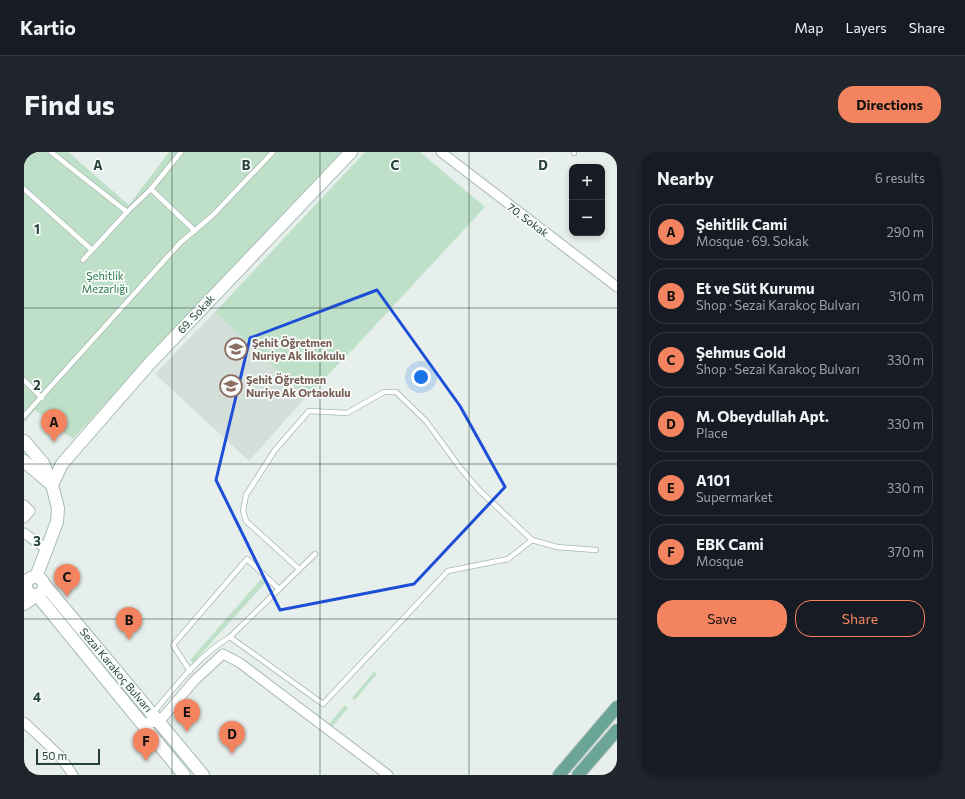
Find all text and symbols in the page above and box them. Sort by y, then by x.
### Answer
text: Kartio [20,16,76,39]
text: Map [795,19,823,36]
text: Layers [845,19,887,36]
text: Share [909,19,945,36]
button: Directions [838,86,941,123]
text: Find us [24,87,115,121]
text: A [93,157,103,173]
text: B [242,157,251,173]
text: C [391,157,400,173]
text: D [538,157,548,173]
map controls [569,164,605,236]
button: + [569,164,605,200]
text: Nearby [657,168,714,189]
text: 6 results [875,170,925,186]
street label: 70. Sokak [505,200,551,239]
button: − [569,200,605,236]
text: Şehitlik Cami [696,215,787,233]
text: 1 [34,221,40,237]
text: A [666,224,676,240]
text: 290 m [887,224,924,240]
text: Mosque · 69. Sokak [696,233,809,249]
park label: Şehitlik Mezarlığı [82,269,128,295]
text: Et ve Süt Kurumu [696,279,815,297]
text: B [667,288,675,304]
text: 310 m [889,288,924,304]
street label: 69. Sokak [174,291,217,336]
text: Shop · Sezai Karakoç Bulvarı [696,297,860,313]
school or university icon: Şehit Öğretmen Nuriye Ak İlkokulu [223,336,249,362]
place label: Şehit Öğretmen Nuriye Ak İlkokulu [252,336,345,362]
text: Şehmus Gold [696,343,786,361]
text: C [667,352,675,368]
text: 330 m [887,352,924,368]
text: Shop · Sezai Karakoç Bulvarı [696,361,860,377]
your location [411,367,431,387]
school or university icon: Şehit Öğretmen Nuriye Ak Ortaokulu [218,373,244,399]
place label: Şehit Öğretmen Nuriye Ak Ortaokulu [246,373,351,399]
text: 2 [33,377,41,393]
text: M. Obeydullah Apt. [696,407,829,425]
pin: A [41,409,67,442]
text: D [666,416,676,432]
text: 330 m [887,416,924,432]
text: Place [696,425,728,441]
text: A101 [696,471,730,489]
text: E [667,480,675,496]
text: 330 m [887,480,924,496]
text: Supermarket [696,489,773,505]
text: 3 [33,533,41,549]
text: EBK Cami [696,535,764,553]
text: F [667,544,675,560]
text: 370 m [887,544,924,560]
text: Mosque [696,553,744,569]
pin: C [54,564,80,597]
button: Save [657,600,787,637]
button: Share [795,600,925,637]
pin: B [116,607,142,640]
street label: Sezai Karakoç Bulvarı [77,625,155,714]
text: 4 [33,689,41,705]
pin: E [174,699,200,732]
pin: D [219,721,245,754]
pin: F [133,728,159,761]
scale bar [36,747,100,766]
text: 50 m [42,749,67,762]

